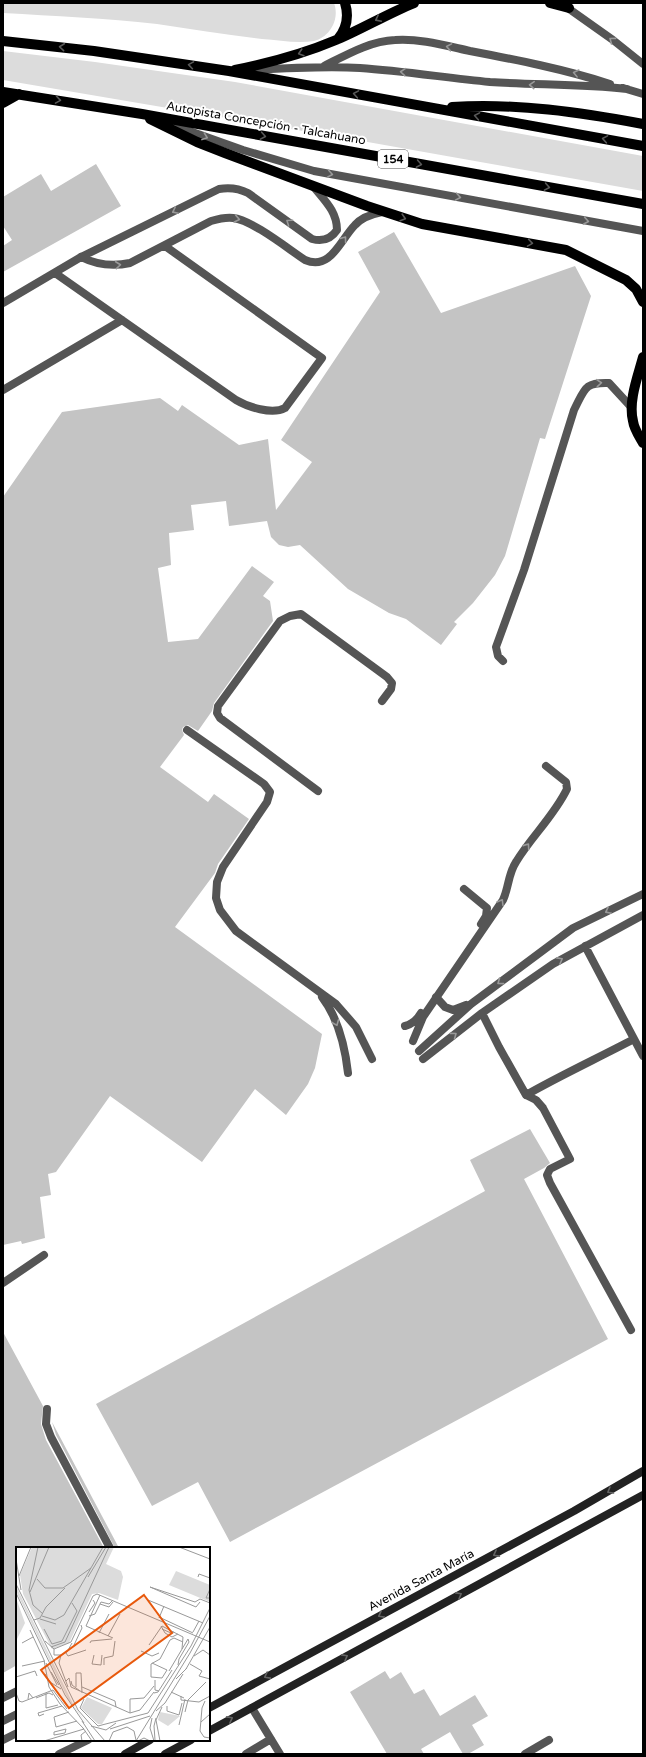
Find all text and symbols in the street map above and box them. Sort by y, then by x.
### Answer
one-way arrow [375,14,382,21]
one-way arrow [610,37,617,44]
one-way arrow [59,43,65,52]
one-way arrow [446,43,452,52]
one-way arrow [297,48,304,57]
one-way arrow [187,61,194,69]
one-way arrow [400,67,406,76]
one-way arrow [573,70,580,78]
one-way arrow [529,80,535,89]
one-way arrow [352,90,359,99]
one-way arrow [55,95,61,104]
street label: Autopista Concepción - Talcahuano [165,99,367,147]
one-way arrow [474,112,480,121]
one-way arrow [260,131,266,140]
one-way arrow [202,132,209,140]
one-way arrow [602,135,608,144]
road number: 154 [378,150,408,168]
one-way arrow [416,159,422,168]
one-way arrow [327,169,333,178]
one-way arrow [544,182,550,191]
one-way arrow [454,193,461,201]
one-way arrow [172,206,179,214]
one-way arrow [399,214,406,222]
one-way arrow [234,215,240,223]
one-way arrow [582,216,589,224]
one-way arrow [286,219,293,227]
one-way arrow [340,236,347,243]
one-way arrow [527,238,533,247]
one-way arrow [115,261,121,270]
one-way arrow [596,379,602,388]
one-way arrow [522,843,530,850]
one-way arrow [497,899,504,906]
one-way arrow [605,906,612,914]
one-way arrow [556,957,563,964]
one-way arrow [497,978,504,985]
one-way arrow [331,1019,339,1027]
one-way arrow [450,1033,457,1040]
one-way arrow [607,1486,614,1494]
street label: Avenida Santa María [366,1546,476,1614]
inset map [16,1547,210,1741]
one-way arrow [492,1549,500,1556]
one-way arrow [455,1592,462,1599]
one-way arrow [378,1610,385,1618]
one-way arrow [341,1655,348,1662]
one-way arrow [264,1672,272,1679]
one-way arrow [226,1717,234,1724]

